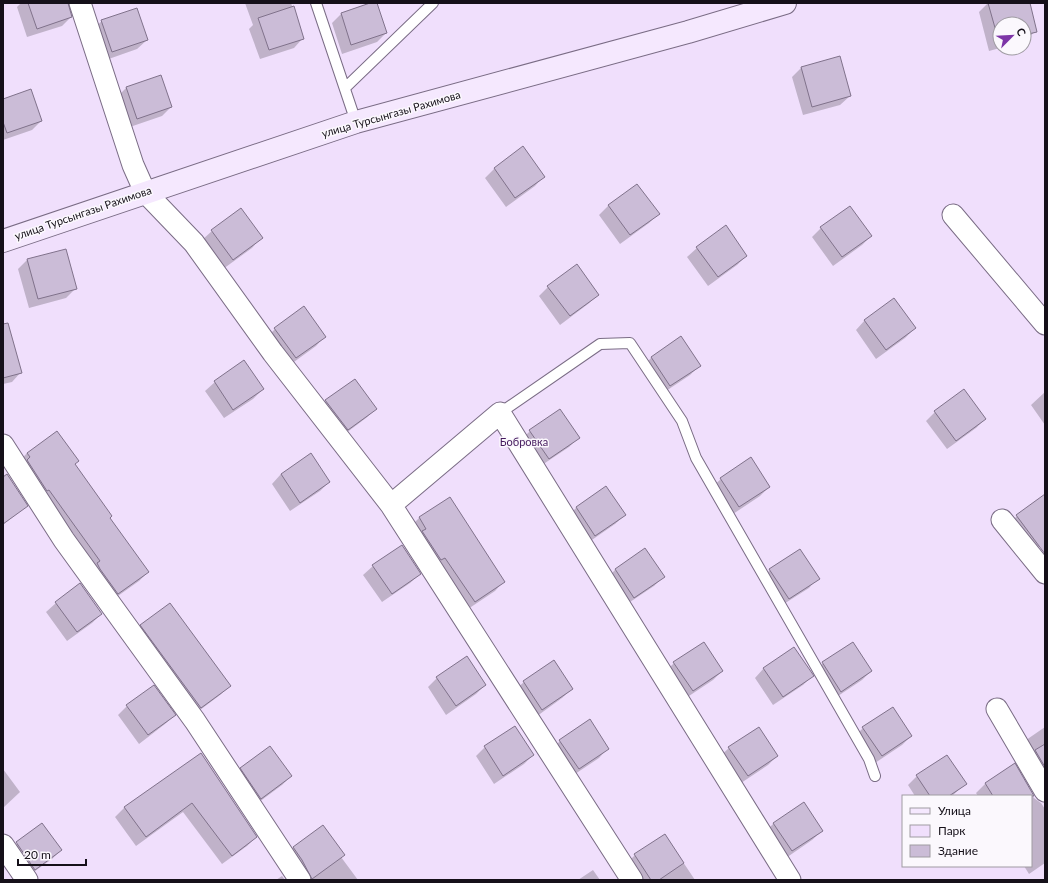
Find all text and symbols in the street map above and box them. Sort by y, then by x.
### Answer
north arrow [992,16,1032,56]
text: С [1014,26,1029,38]
street label: улица Турсынгазы Рахимова [320,87,462,140]
street label: улица Турсынгазы Рахимова [13,183,153,242]
park label: Бобровка [500,435,548,448]
legend [902,795,1032,867]
text: Улица [938,803,971,818]
text: Парк [938,823,966,838]
scale bar [18,841,86,867]
text: Здание [938,843,978,858]
text: 20 m [24,847,51,862]

